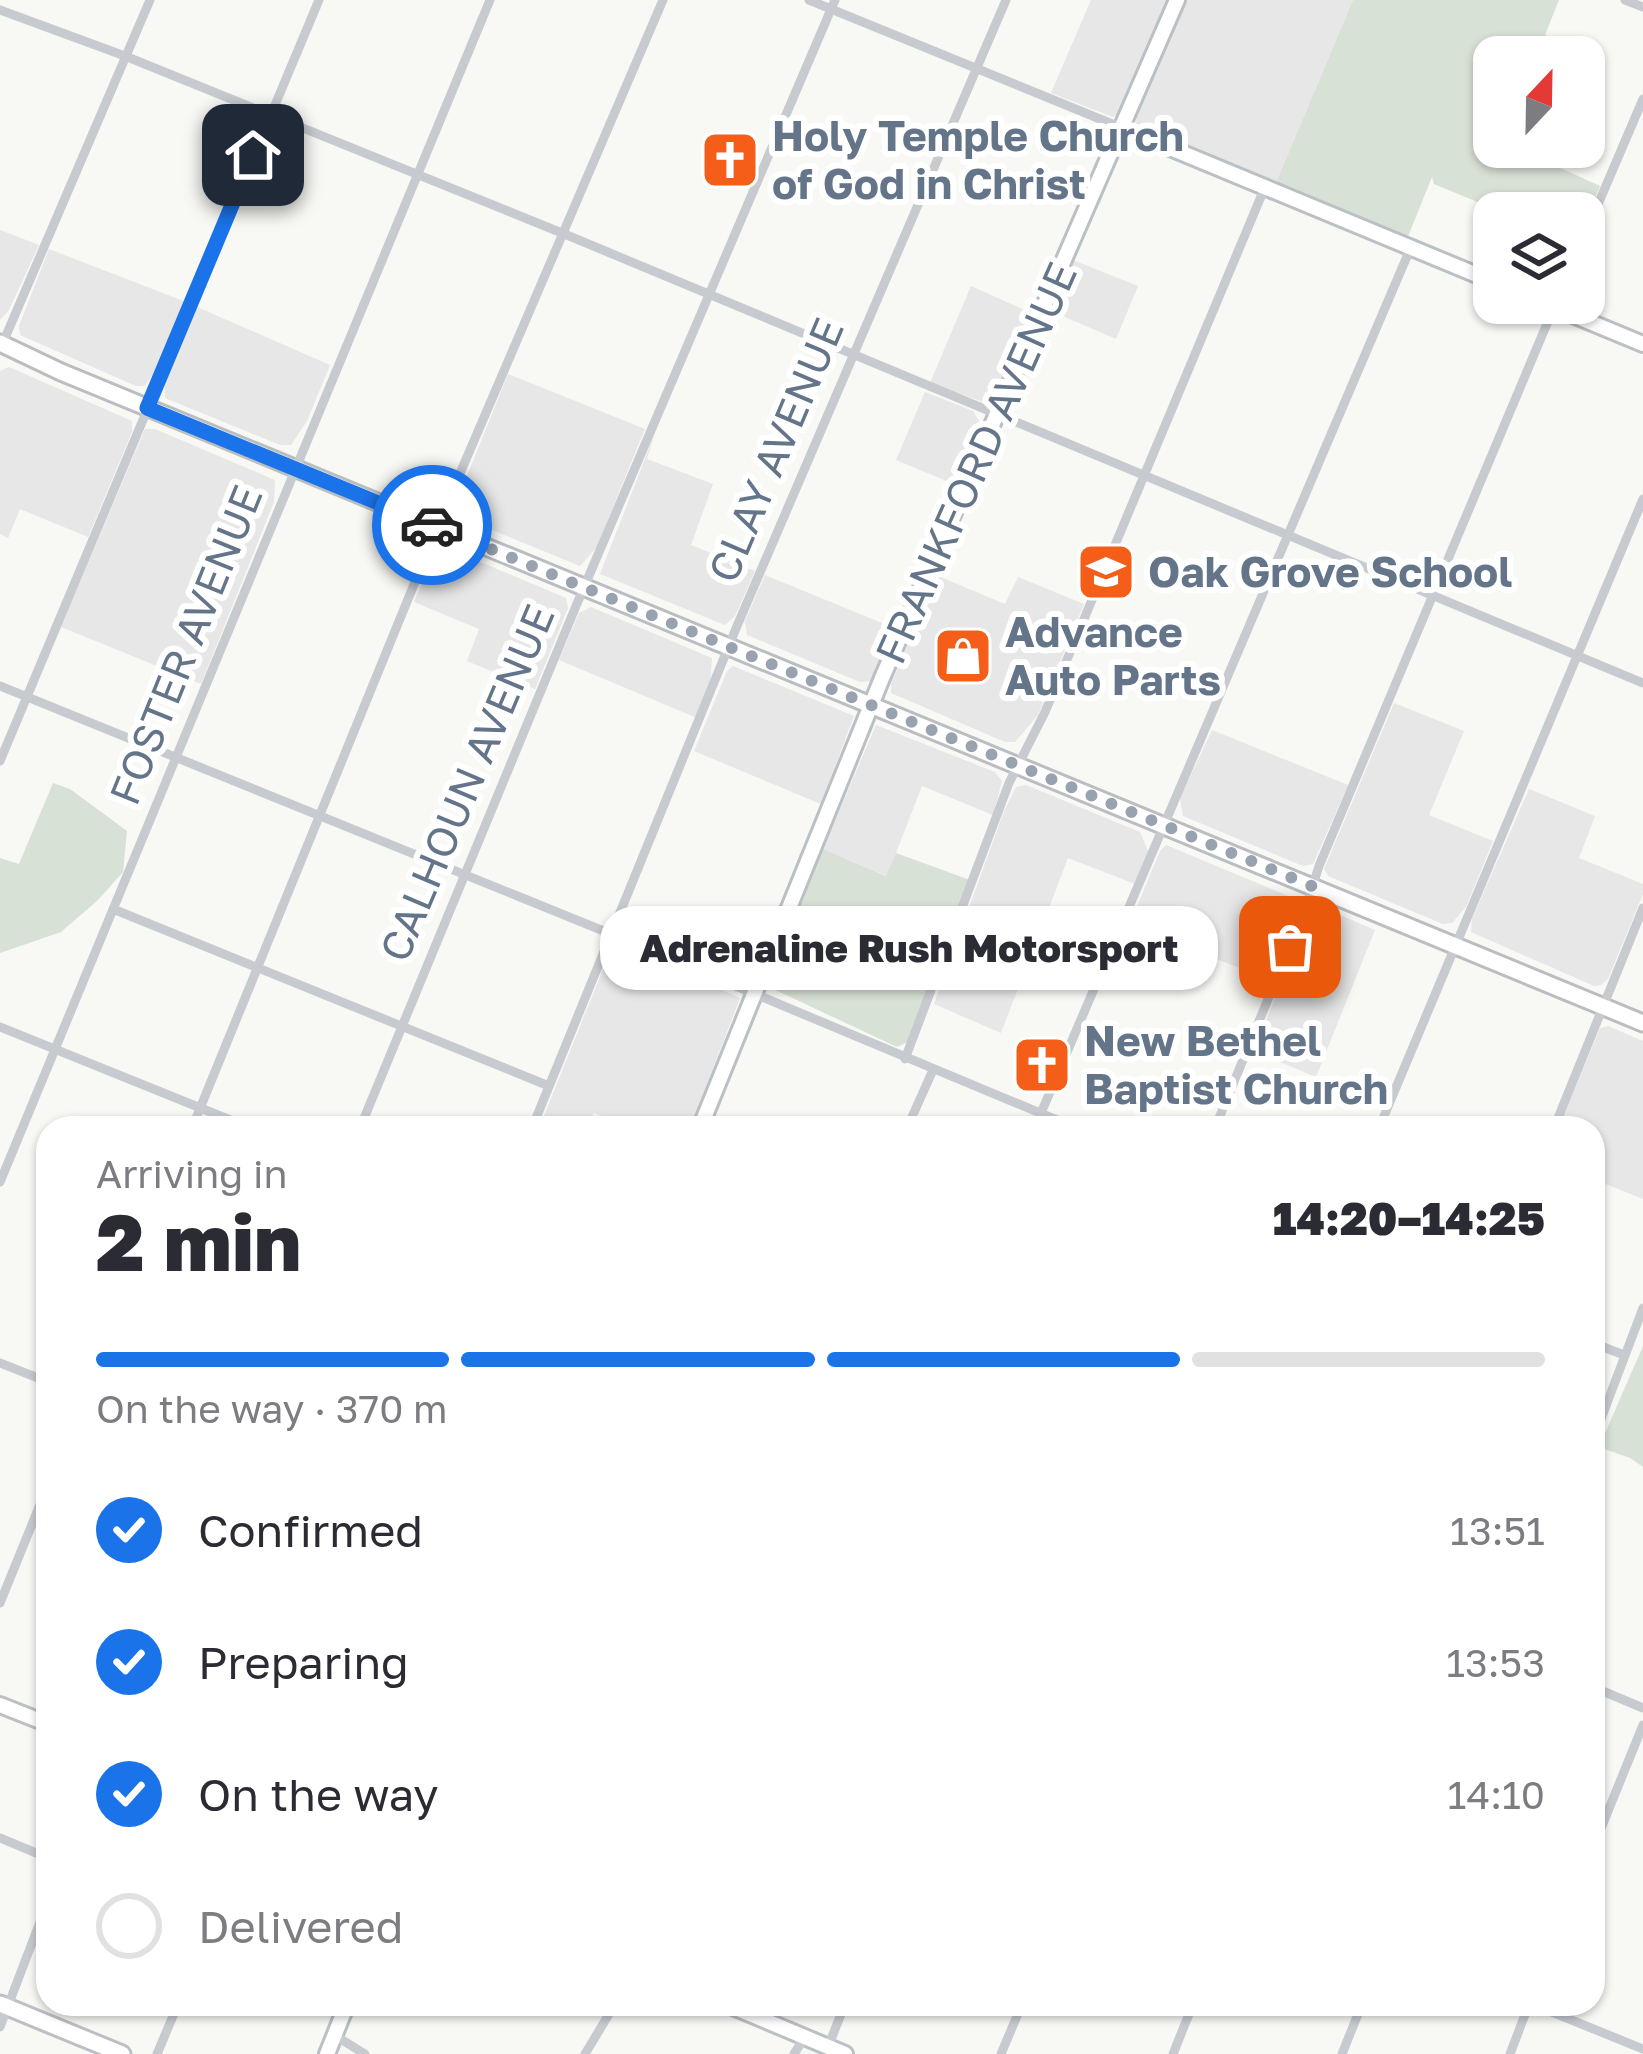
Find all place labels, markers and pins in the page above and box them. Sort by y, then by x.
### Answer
pin [202,104,304,206]
place label: Holy Temple Church of God in Christ [772,110,1184,208]
church icon: Holy Temple Church of God in Christ [699,129,761,191]
school or university icon: Oak Grove School [1075,541,1137,603]
place label: Oak Grove School [1148,546,1512,596]
place label: Advance Auto Parts [1005,606,1221,704]
shop icon: Advance Auto Parts [932,625,994,687]
pin [1239,896,1341,998]
callout: Adrenaline Rush Motorsport [600,905,1218,989]
place label: New Bethel Baptist Church [1084,1015,1388,1113]
church icon: New Bethel Baptist Church [1011,1034,1073,1096]

